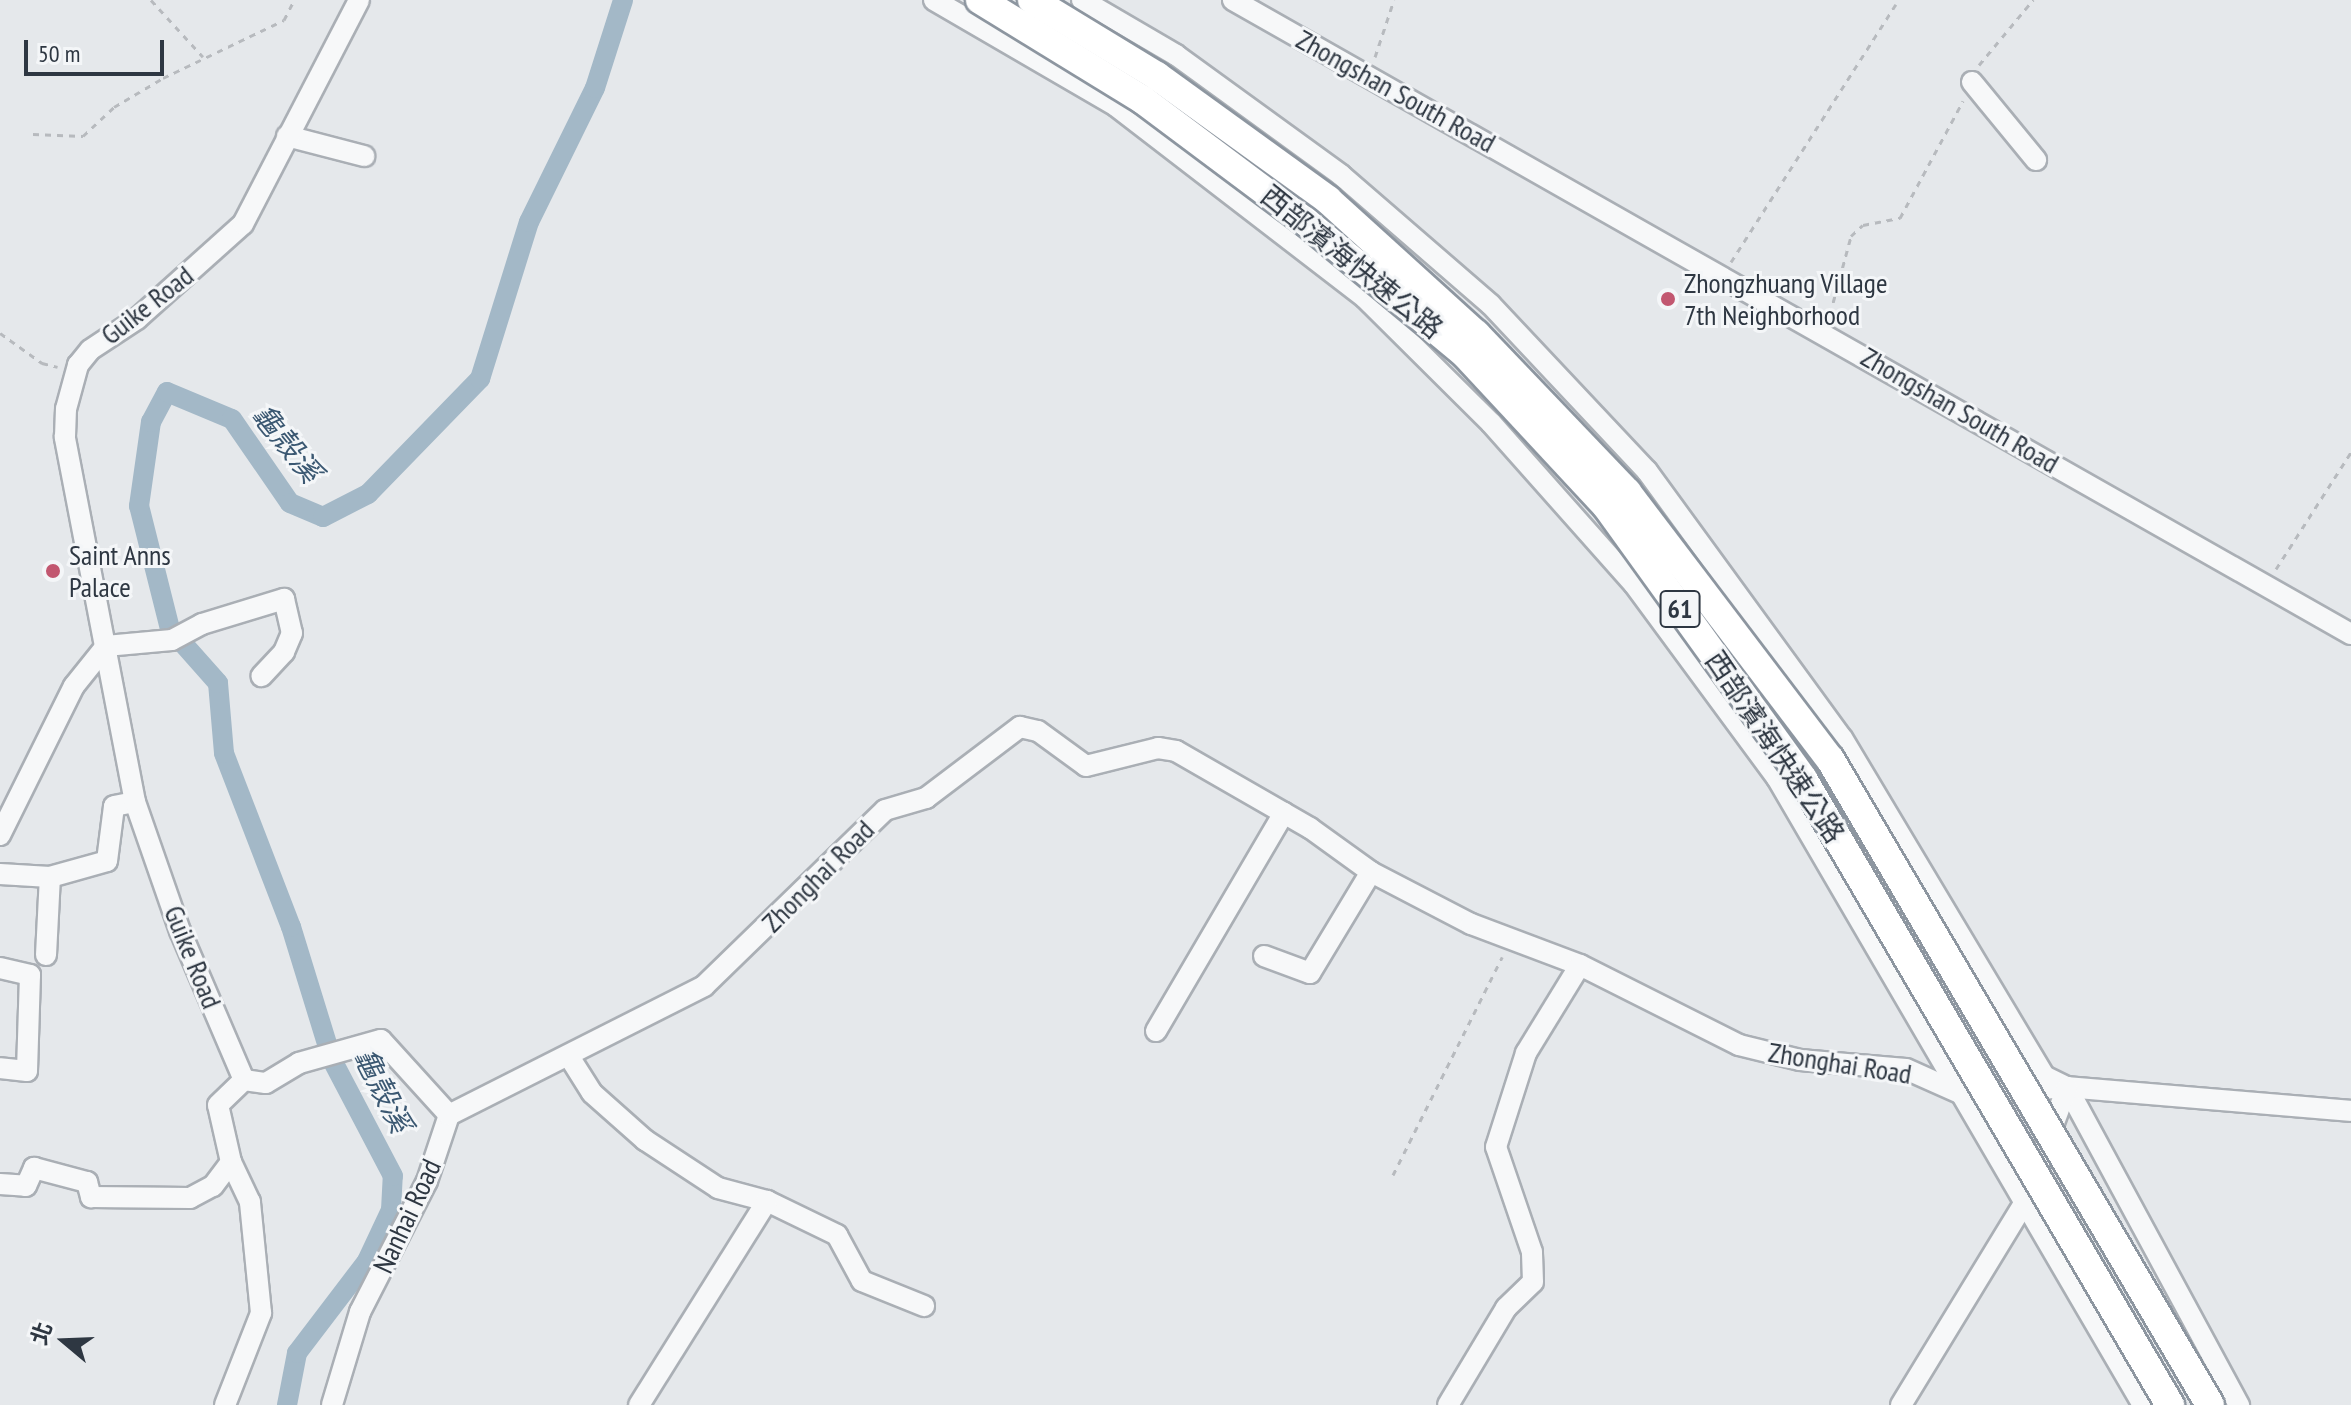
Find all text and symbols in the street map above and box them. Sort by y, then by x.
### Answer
street label: Zhongshan South Road [1291,22,1501,160]
scale bar [28,24,168,74]
text: 50 m [38,38,80,69]
street label: 西部濱海快速公路 [1254,178,1450,346]
street label: Guike Road [94,259,200,351]
place label: Zhongzhuang Village 7th Neighborhood [1684,266,1888,332]
marker: Zhongzhuang Village 7th Neighborhood [1659,290,1677,308]
street label: Zhongshan South Road [1855,340,2065,480]
water label: 龜殼溪 [245,397,329,489]
place label: Saint Anns Palace [69,538,171,604]
marker: Saint Anns Palace [44,562,62,580]
road number: 61 [1658,587,1702,631]
street label: 西部濱海快速公路 [1698,645,1852,849]
street label: Zhonghai Road [755,813,881,939]
street label: Guike Road [157,901,229,1013]
street label: Zhonghai Road [1766,1035,1914,1091]
water label: 龜殼溪 [347,1042,419,1138]
street label: Nanhai Road [366,1154,448,1278]
north arrow [24,1301,104,1381]
text: 北 [24,1318,58,1348]

